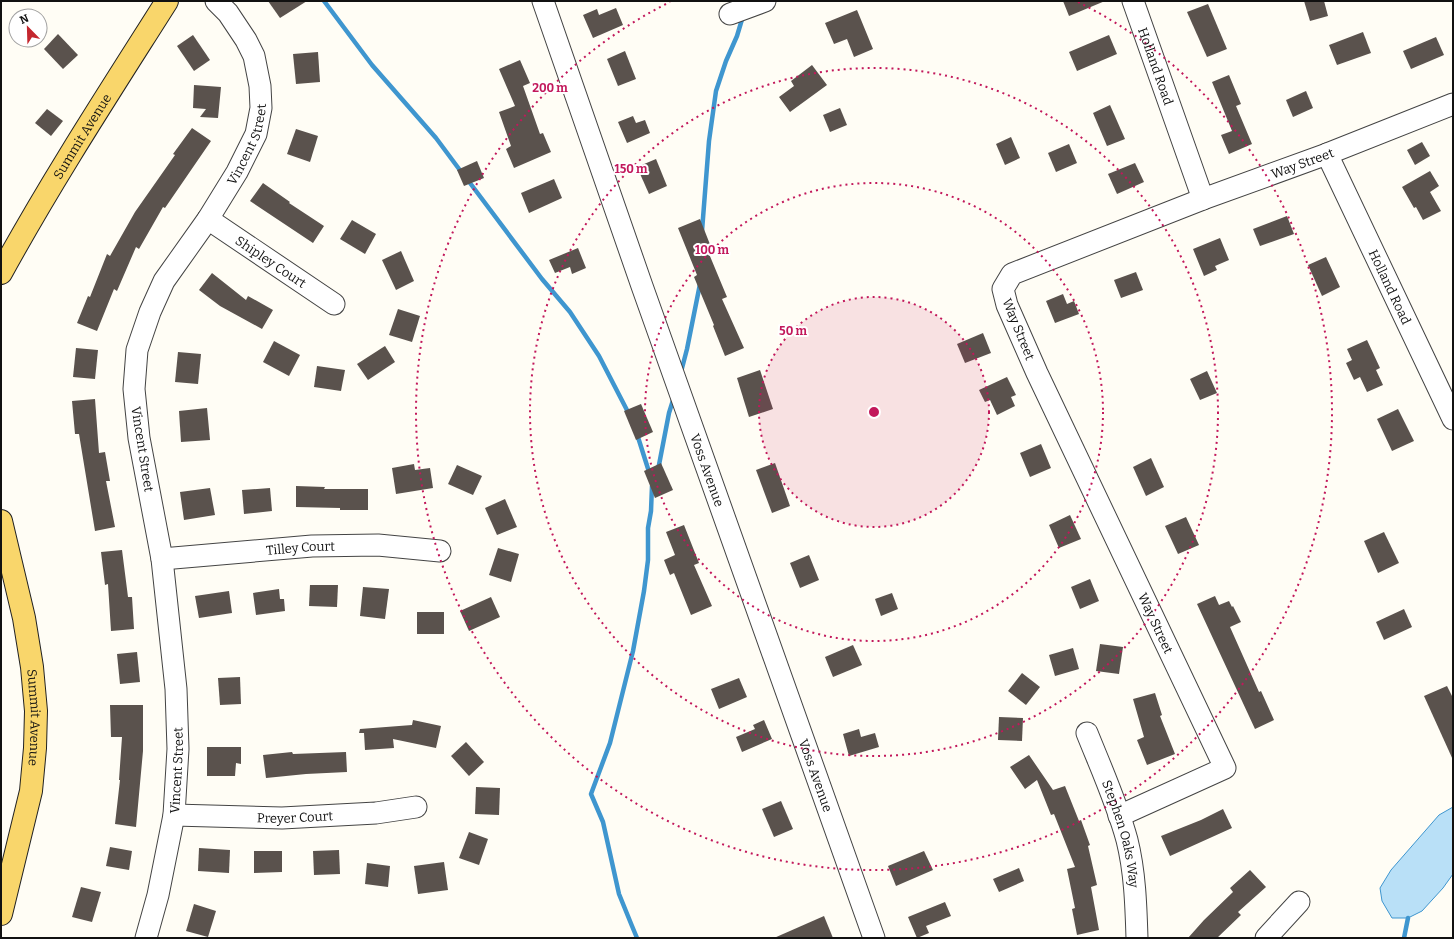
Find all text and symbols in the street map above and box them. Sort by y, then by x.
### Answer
north arrow [8,8,48,48]
text: N [18,11,31,27]
street label: Holland Road [1135,25,1176,107]
text: 200 m [532,81,568,95]
street label: Summit Avenue [50,91,114,182]
street label: Vincent Street [224,103,269,188]
street label: Way Street [1269,145,1336,182]
text: 150 m [615,162,648,176]
street label: Shipley Court [233,233,309,291]
text: 100 m [695,243,730,257]
street label: Holland Road [1365,247,1414,327]
street label: Way Street [999,296,1038,362]
text: 50 m [779,324,807,338]
street label: Vincent Street [128,405,157,493]
centre of rings [867,405,881,419]
street label: Voss Avenue [687,432,727,509]
street label: Tilley Court [265,539,335,558]
street label: Way Street [1135,591,1176,656]
street label: Summit Avenue [24,668,43,767]
street label: Vincent Street [167,727,186,814]
street label: Voss Avenue [796,737,835,814]
street label: Stephen Oaks Way [1099,778,1142,889]
street label: Preyer Court [257,808,334,826]

